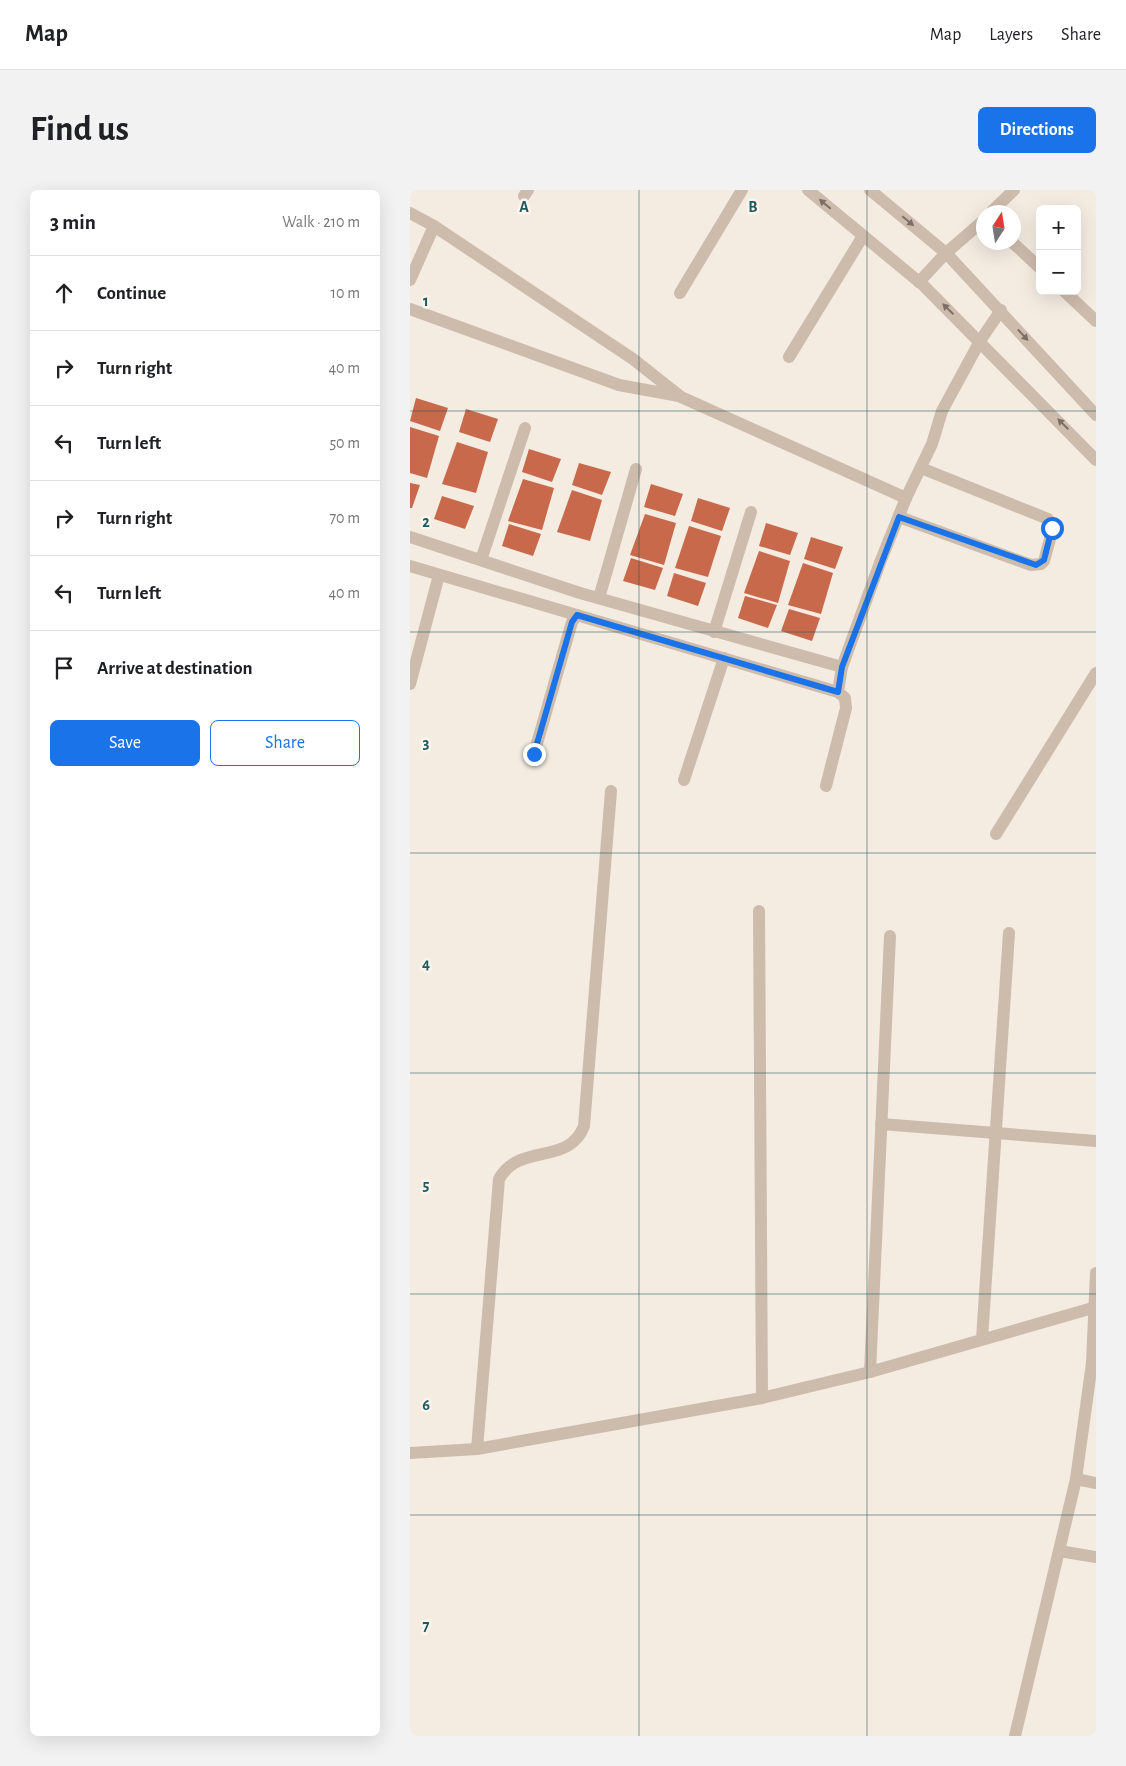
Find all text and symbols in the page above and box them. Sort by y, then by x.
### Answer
text: Map [25,22,68,46]
text: Map [930,26,961,44]
text: Layers [989,26,1033,44]
text: Share [1061,26,1101,44]
button: Directions [978,107,1096,153]
text: Find us [30,112,129,147]
one-way arrow [819,198,831,210]
text: A [519,199,529,215]
text: B [748,199,758,215]
north arrow [976,205,1021,250]
map controls [1036,205,1081,295]
button: + [1036,205,1081,250]
text: 3 min [50,212,96,233]
text: Walk · 210 m [282,214,360,230]
one-way arrow [901,216,914,227]
button: − [1036,250,1081,295]
icon: ahead [50,279,78,307]
text: Continue [97,284,166,303]
text: 10 m [331,285,360,301]
text: 1 [423,293,429,309]
one-way arrow [942,303,954,315]
one-way arrow [1017,329,1029,341]
icon: right [50,354,78,382]
text: Turn right [97,359,172,378]
text: 40 m [328,360,360,376]
one-way arrow [1057,419,1069,431]
icon: left [50,429,78,457]
text: Turn left [97,434,161,453]
text: 50 m [329,435,360,451]
icon: right [50,504,78,532]
text: Turn right [97,509,172,528]
text: 70 m [329,510,360,526]
text: 2 [422,514,430,530]
route start [1041,517,1064,540]
icon: left [50,579,78,607]
text: Turn left [97,584,161,603]
text: 40 m [328,585,360,601]
icon: arrive [50,654,78,682]
text: Arrive at destination [97,659,253,678]
button: Save [50,720,200,766]
button: Share [210,720,360,766]
text: 3 [423,735,430,751]
route end [523,743,546,766]
text: 4 [422,956,430,972]
text: 5 [423,1177,430,1193]
text: 6 [422,1397,430,1413]
text: 7 [423,1618,430,1634]

